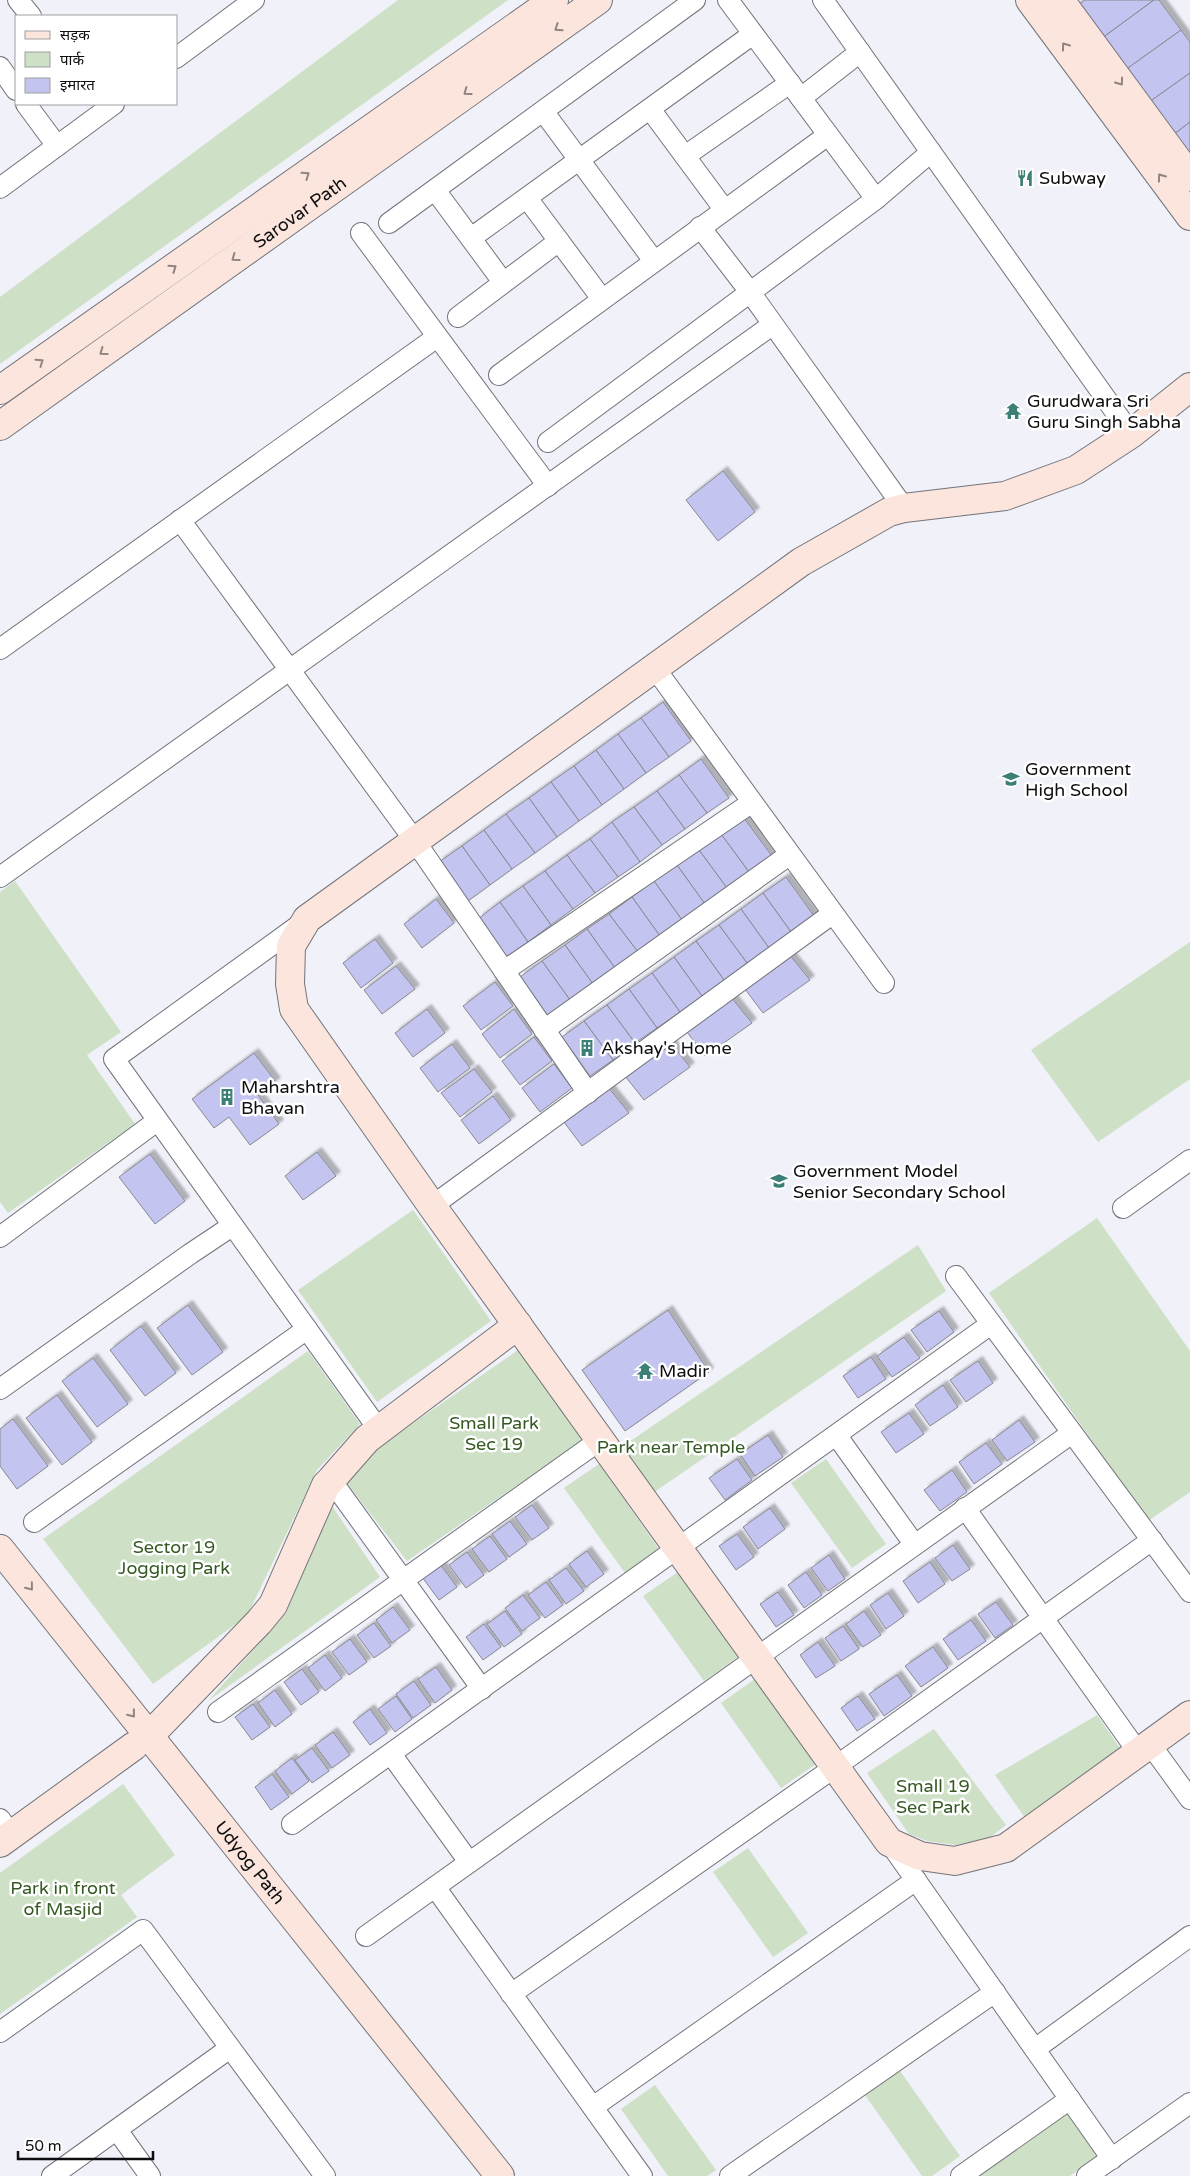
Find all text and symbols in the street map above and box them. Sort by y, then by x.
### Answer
legend [15,15,178,105]
one-way arrow [554,22,564,31]
text: सड़क [60,26,90,44]
one-way arrow [1062,43,1070,52]
text: पार्क [60,51,84,69]
text: इमारत [60,76,95,94]
one-way arrow [1114,76,1123,86]
one-way arrow [463,86,473,95]
place label: Subway [1039,167,1106,189]
restaurant icon: Subway [1015,168,1035,188]
street label: Sarovar Path [249,172,351,253]
one-way arrow [300,172,310,181]
one-way arrow [1158,173,1167,183]
one-way arrow [231,252,241,261]
one-way arrow [167,265,177,274]
one-way arrow [99,346,109,355]
one-way arrow [34,359,44,368]
place label: Gurudwara Sri Guru Singh Sabha [1027,390,1181,433]
temple icon: Gurudwara Sri Guru Singh Sabha [1003,401,1023,421]
place label: Government High School [1025,758,1131,801]
school or university icon: Government High School [1001,769,1021,789]
place label: Akshay's Home [601,1037,732,1059]
building icon: Akshay's Home [577,1038,597,1058]
place label: Maharshtra Bhavan [241,1076,340,1119]
building icon: Maharshtra Bhavan [217,1087,237,1107]
place label: Government Model Senior Secondary School [793,1160,1006,1203]
school or university icon: Government Model Senior Secondary School [769,1171,789,1191]
place label: Madir [659,1360,709,1382]
temple icon: Madir [635,1361,655,1381]
park label: Small Park Sec 19 [449,1412,539,1455]
park label: Park near Temple [597,1436,745,1458]
park label: Sector 19 Jogging Park [118,1536,230,1579]
one-way arrow [25,1581,33,1590]
one-way arrow [126,1708,134,1717]
park label: Small 19 Sec Park [896,1775,970,1818]
street label: Udyog Path [210,1816,290,1909]
park label: Park in front of Masjid [10,1877,116,1920]
scale bar [18,2128,152,2160]
text: 50 m [25,2137,62,2155]

